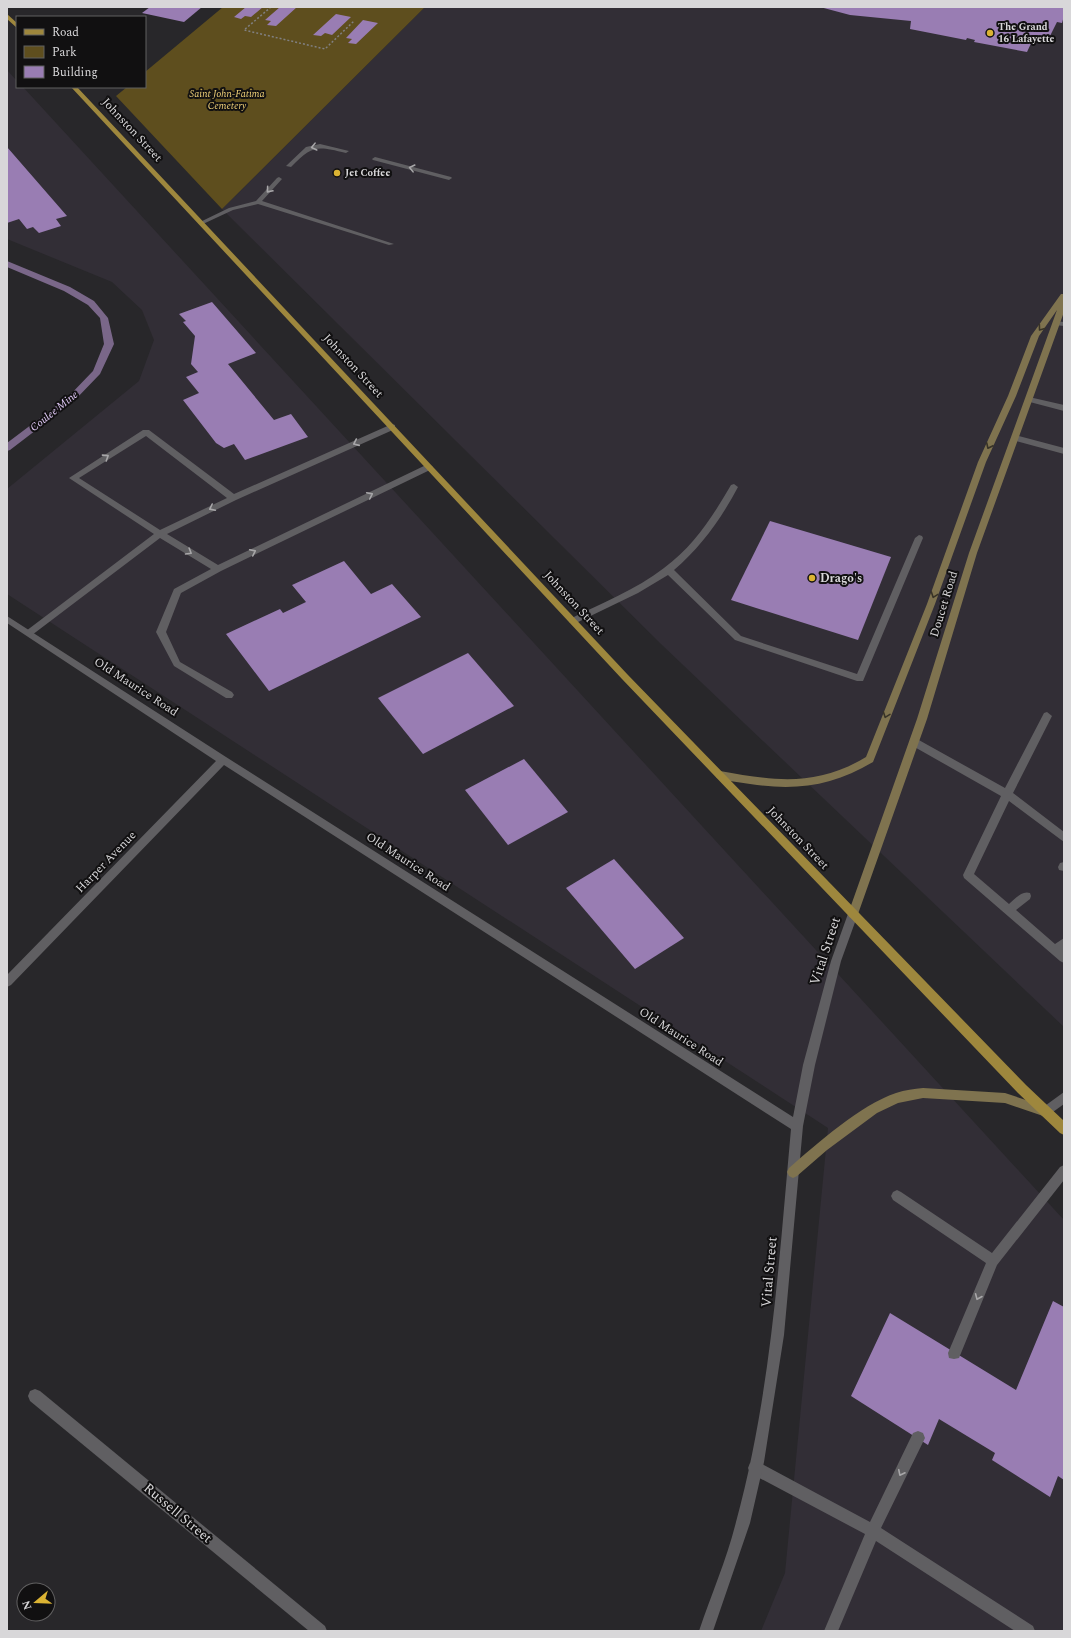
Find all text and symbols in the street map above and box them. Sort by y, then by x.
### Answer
legend [16,16,146,88]
place label: The Grand 16 Lafayette [998,19,1055,47]
text: Road [52,23,79,42]
marker: The Grand 16 Lafayette [985,28,995,38]
text: Park [52,43,77,62]
text: Building [52,63,98,82]
park label: Saint John-Fatima Cemetery [189,86,265,114]
street label: Johnston Street [97,93,167,167]
one-way arrow [311,142,317,150]
one-way arrow [409,164,416,173]
place label: Jet Coffee [345,165,390,181]
marker: Jet Coffee [332,168,342,178]
one-way arrow [266,186,273,193]
one-way arrow [1039,323,1046,330]
street label: Johnston Street [318,329,388,403]
water label: Coulee Mine [26,386,82,436]
one-way arrow [353,438,360,446]
one-way arrow [986,442,994,450]
one-way arrow [102,455,109,462]
one-way arrow [366,492,374,500]
one-way arrow [209,503,216,511]
one-way arrow [185,547,192,554]
one-way arrow [249,549,257,557]
street label: Johnston Street [539,566,609,640]
street label: Doucet Road [925,568,963,639]
place label: Drago's [820,569,862,588]
marker: Drago's [807,573,817,583]
one-way arrow [930,591,939,598]
street label: Old Maurice Road [90,653,182,722]
one-way arrow [883,712,891,719]
street label: Johnston Street [763,802,833,874]
street label: Harper Avenue [71,826,141,898]
street label: Old Maurice Road [362,828,454,897]
street label: Vital Street [804,914,846,988]
street label: Old Maurice Road [635,1003,727,1072]
street label: Vital Street [755,1236,783,1308]
one-way arrow [974,1294,982,1301]
one-way arrow [898,1469,906,1476]
street label: Russell Street [139,1478,217,1548]
north arrow [16,1582,56,1622]
text: N [18,1598,37,1612]

